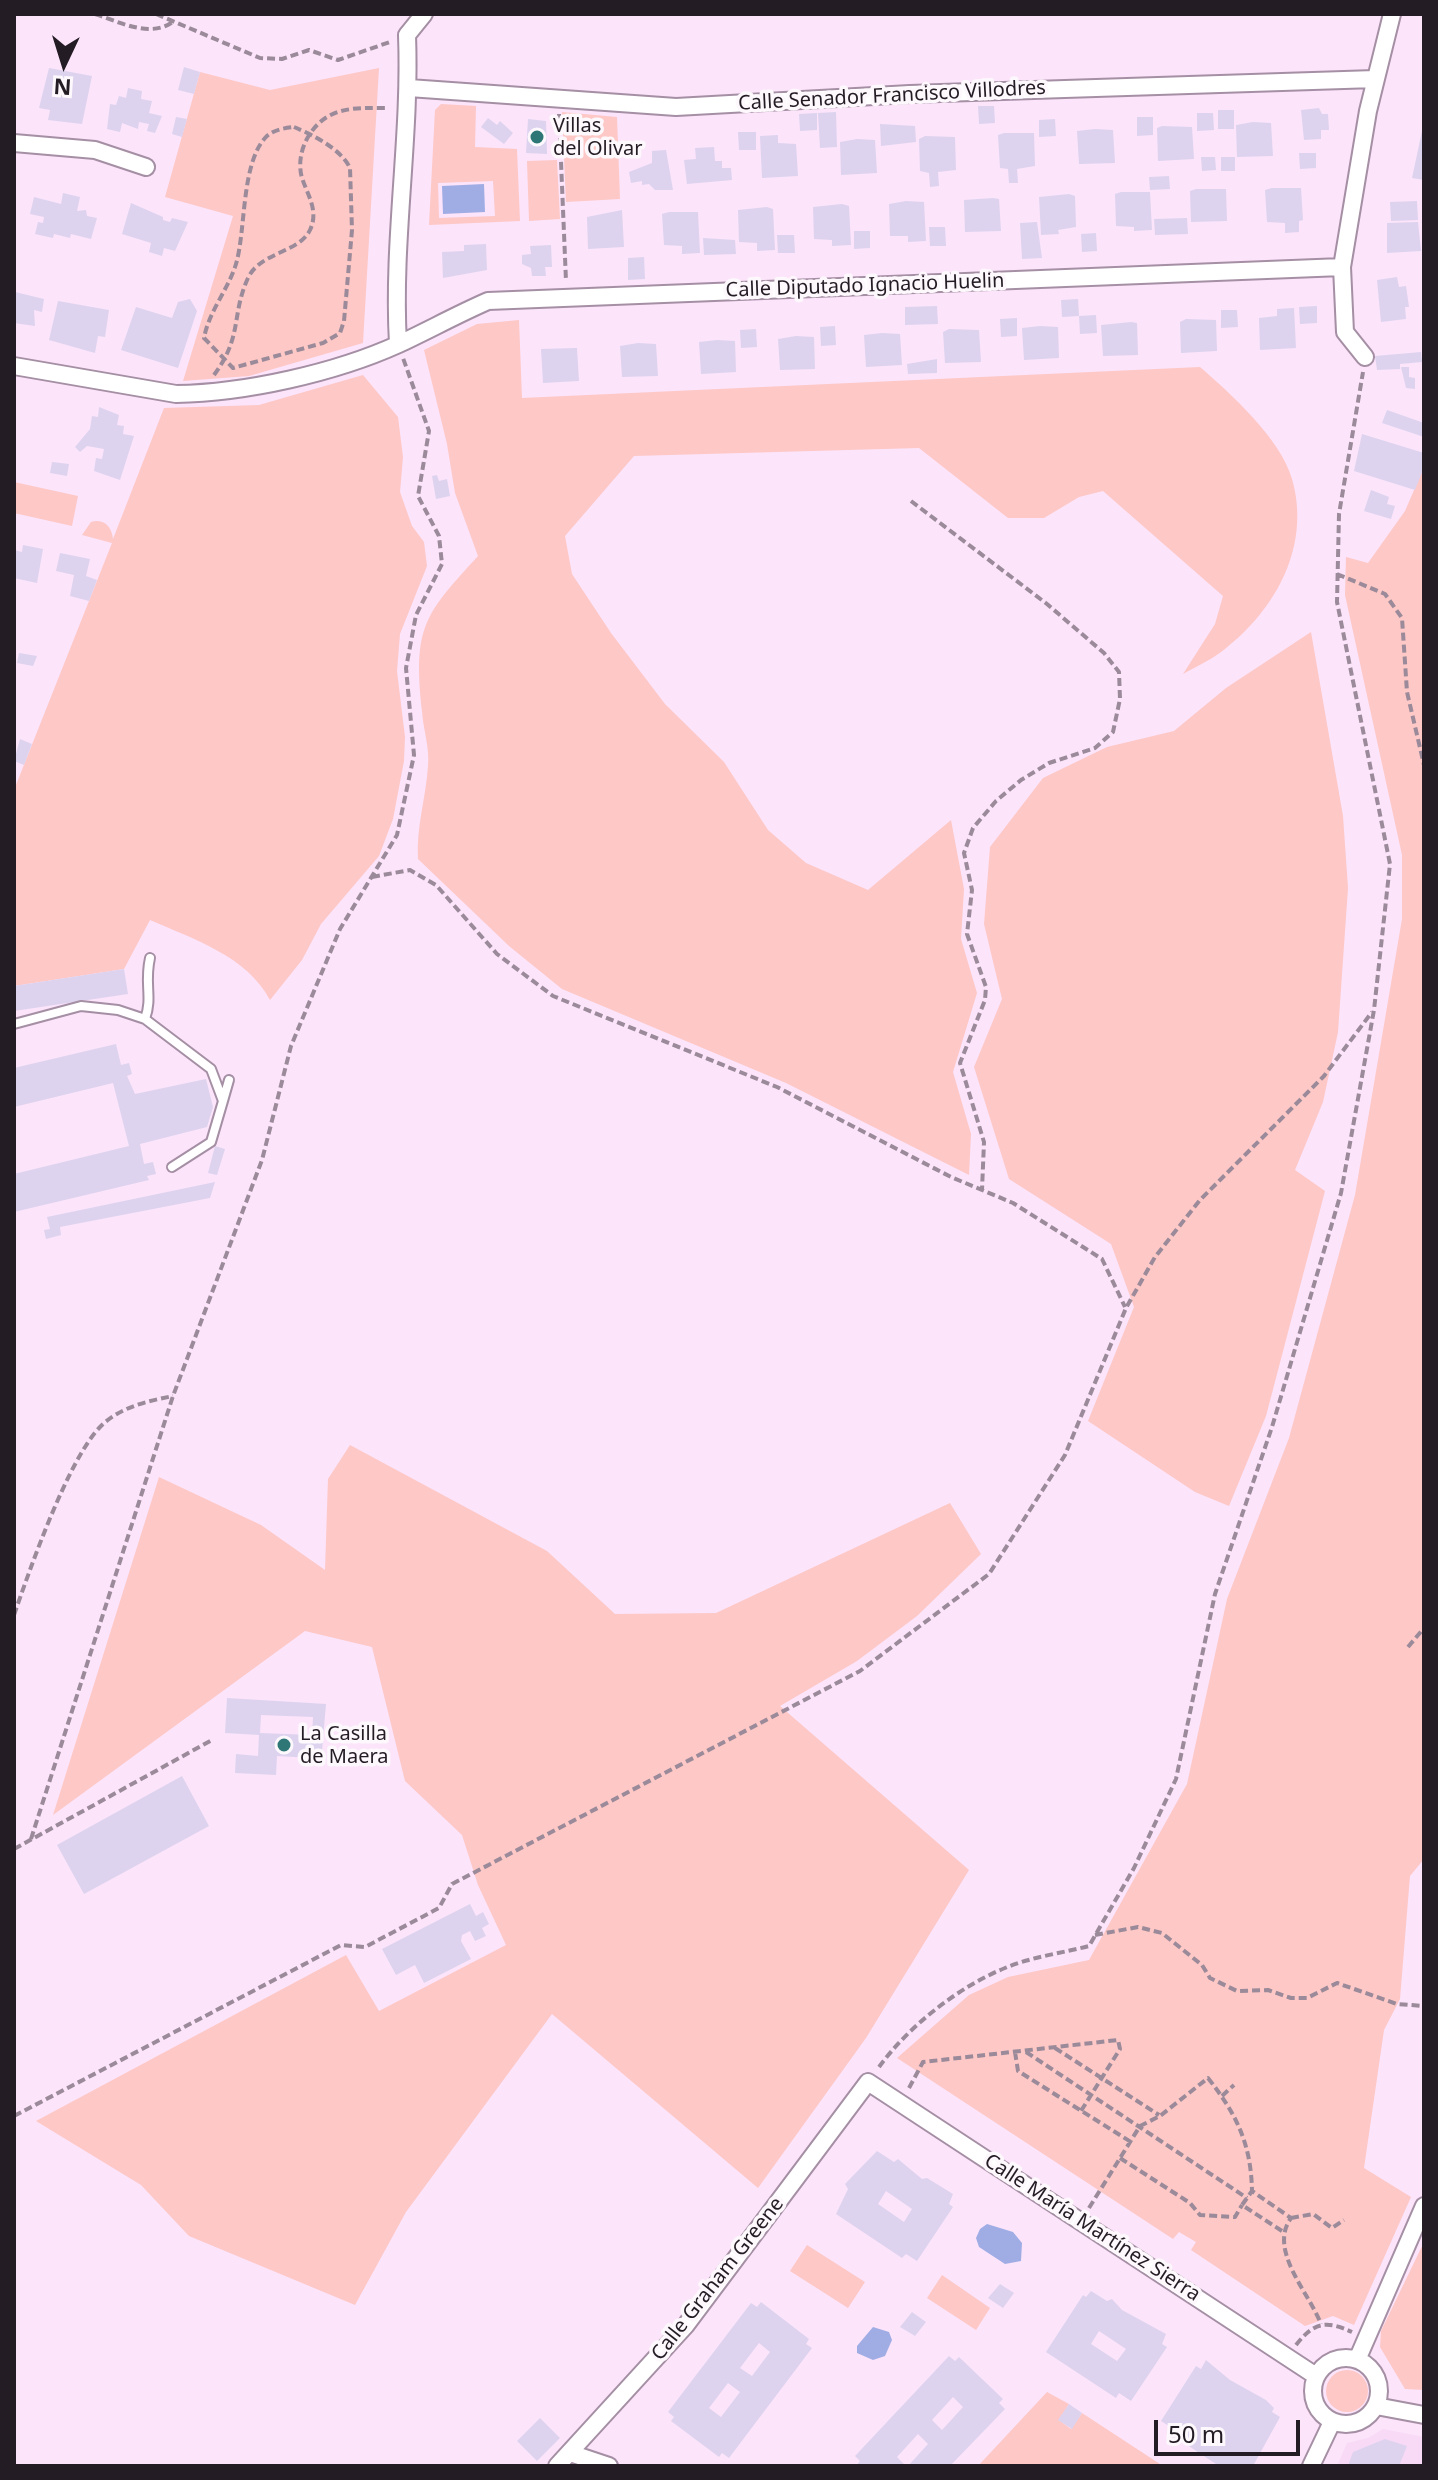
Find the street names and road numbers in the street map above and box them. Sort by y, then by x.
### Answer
street label: Calle Senador Francisco Villodres [738,76,1046,116]
street label: Calle Diputado Ignacio Huelin [725,269,1005,303]
street label: Calle María Martínez Sierra [980,2149,1204,2307]
street label: Calle Graham Greene [647,2193,789,2365]

